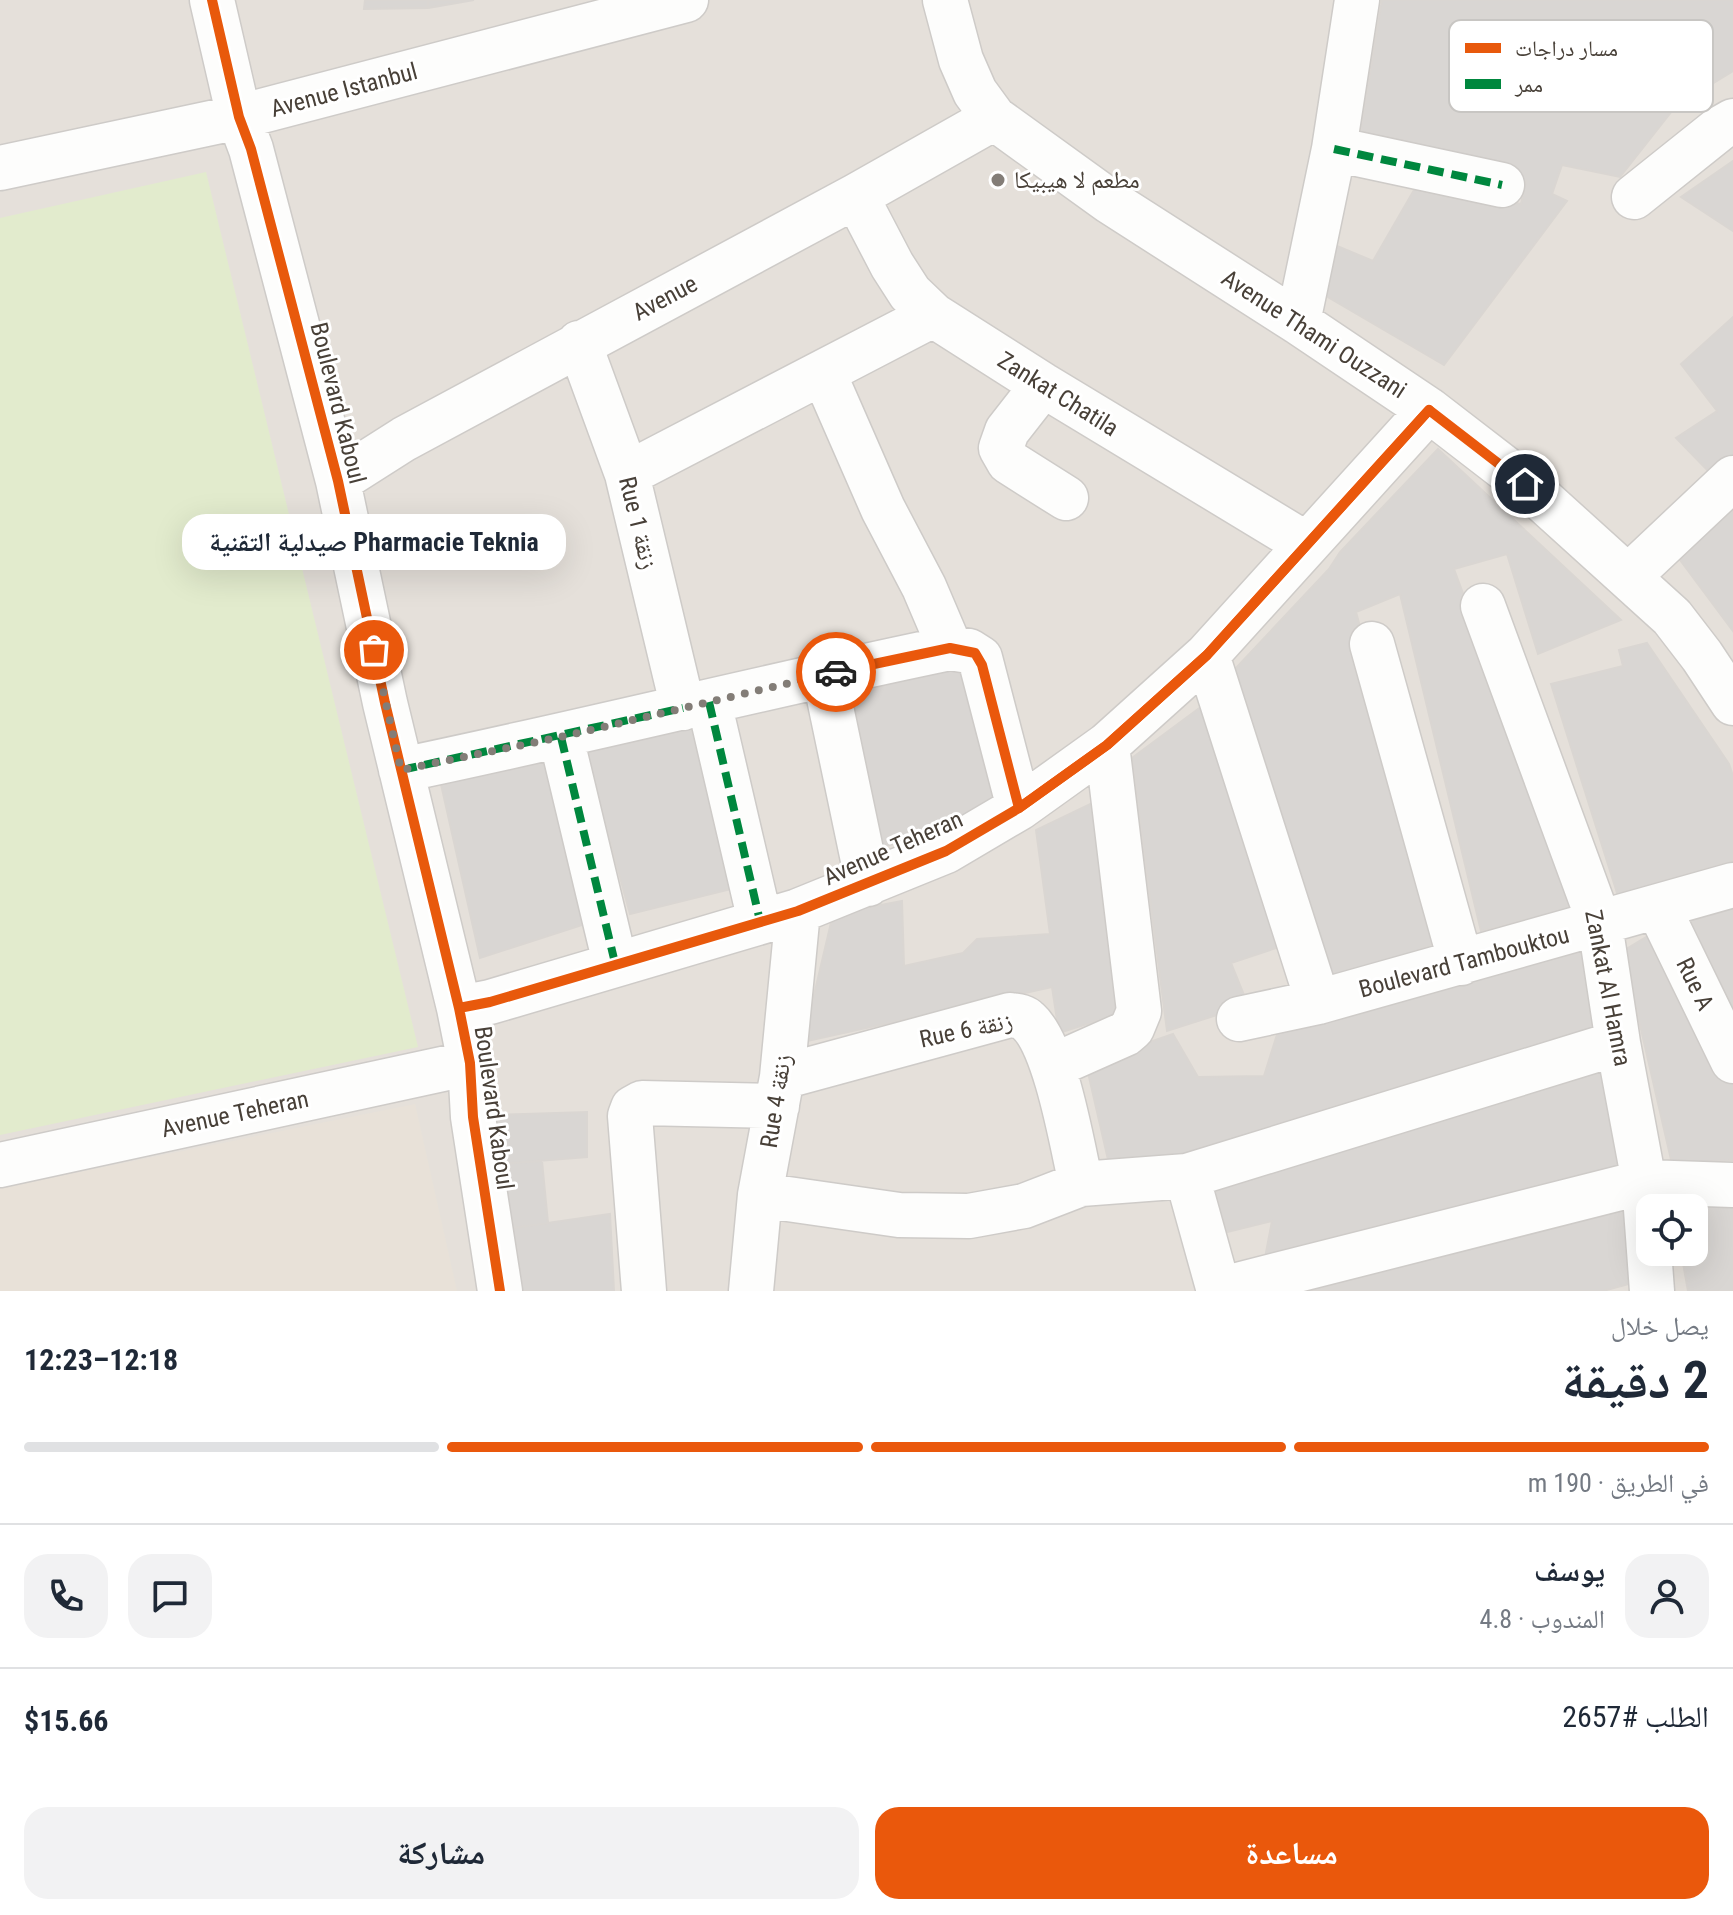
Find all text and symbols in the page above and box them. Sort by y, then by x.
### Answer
legend [1449,20,1713,112]
text: مسار دراجات [1515,36,1618,61]
street label: Avenue Istanbul [268,57,420,123]
text: ممر [1514,72,1543,97]
place label: مطعم لا هيبيكا [1014,166,1140,196]
marker: مطعم لا هيبيكا [989,171,1007,189]
street label: Avenue Thami Ouzzani [1216,264,1412,404]
street label: Avenue [628,269,702,327]
street label: Boulevard Kaboul [304,320,372,486]
street label: Zankat Chatila [993,346,1123,442]
pin [1491,450,1559,518]
icon: home [1503,462,1547,506]
street label: Rue 1 زنقة [613,474,663,572]
callout: Pharmacie Teknia صيدلية التقنية [182,514,566,570]
text: Pharmacie Teknia صيدلية التقنية [209,527,539,557]
pin [340,616,408,684]
icon: bag [352,628,396,672]
courier [796,632,876,712]
icon: car [814,650,858,694]
street label: Avenue Teheran [819,805,967,891]
street label: Zankat Al Hamra [1579,908,1637,1068]
street label: Boulevard Tambouktou [1356,920,1572,1004]
street label: Rue A [1670,953,1720,1015]
street label: Rue 6 زنقة [917,1006,1015,1054]
street label: Boulevard Kaboul [469,1024,519,1192]
street label: Rue 4 زنقة [755,1052,797,1150]
street label: Avenue Teheran [159,1085,311,1143]
map controls [1636,1194,1708,1266]
button: locate [1636,1194,1708,1266]
text: يصل خلال [1611,1311,1709,1341]
text: 12:18–12:23 [24,1342,178,1377]
text: 2 دقيقة [1562,1350,1709,1411]
text: في الطريق · 190 m [1528,1468,1709,1498]
text: يوسف [1534,1553,1605,1588]
button: phone [24,1554,108,1638]
button: chat [128,1554,212,1638]
button: person [1625,1554,1709,1638]
text: المندوب · 4.8 [1480,1604,1605,1634]
text: الطلب #2657 [1562,1699,1709,1734]
text: $15.66 [24,1703,109,1738]
button: مشاركة [24,1807,859,1899]
button: مساعدة [875,1807,1709,1899]

